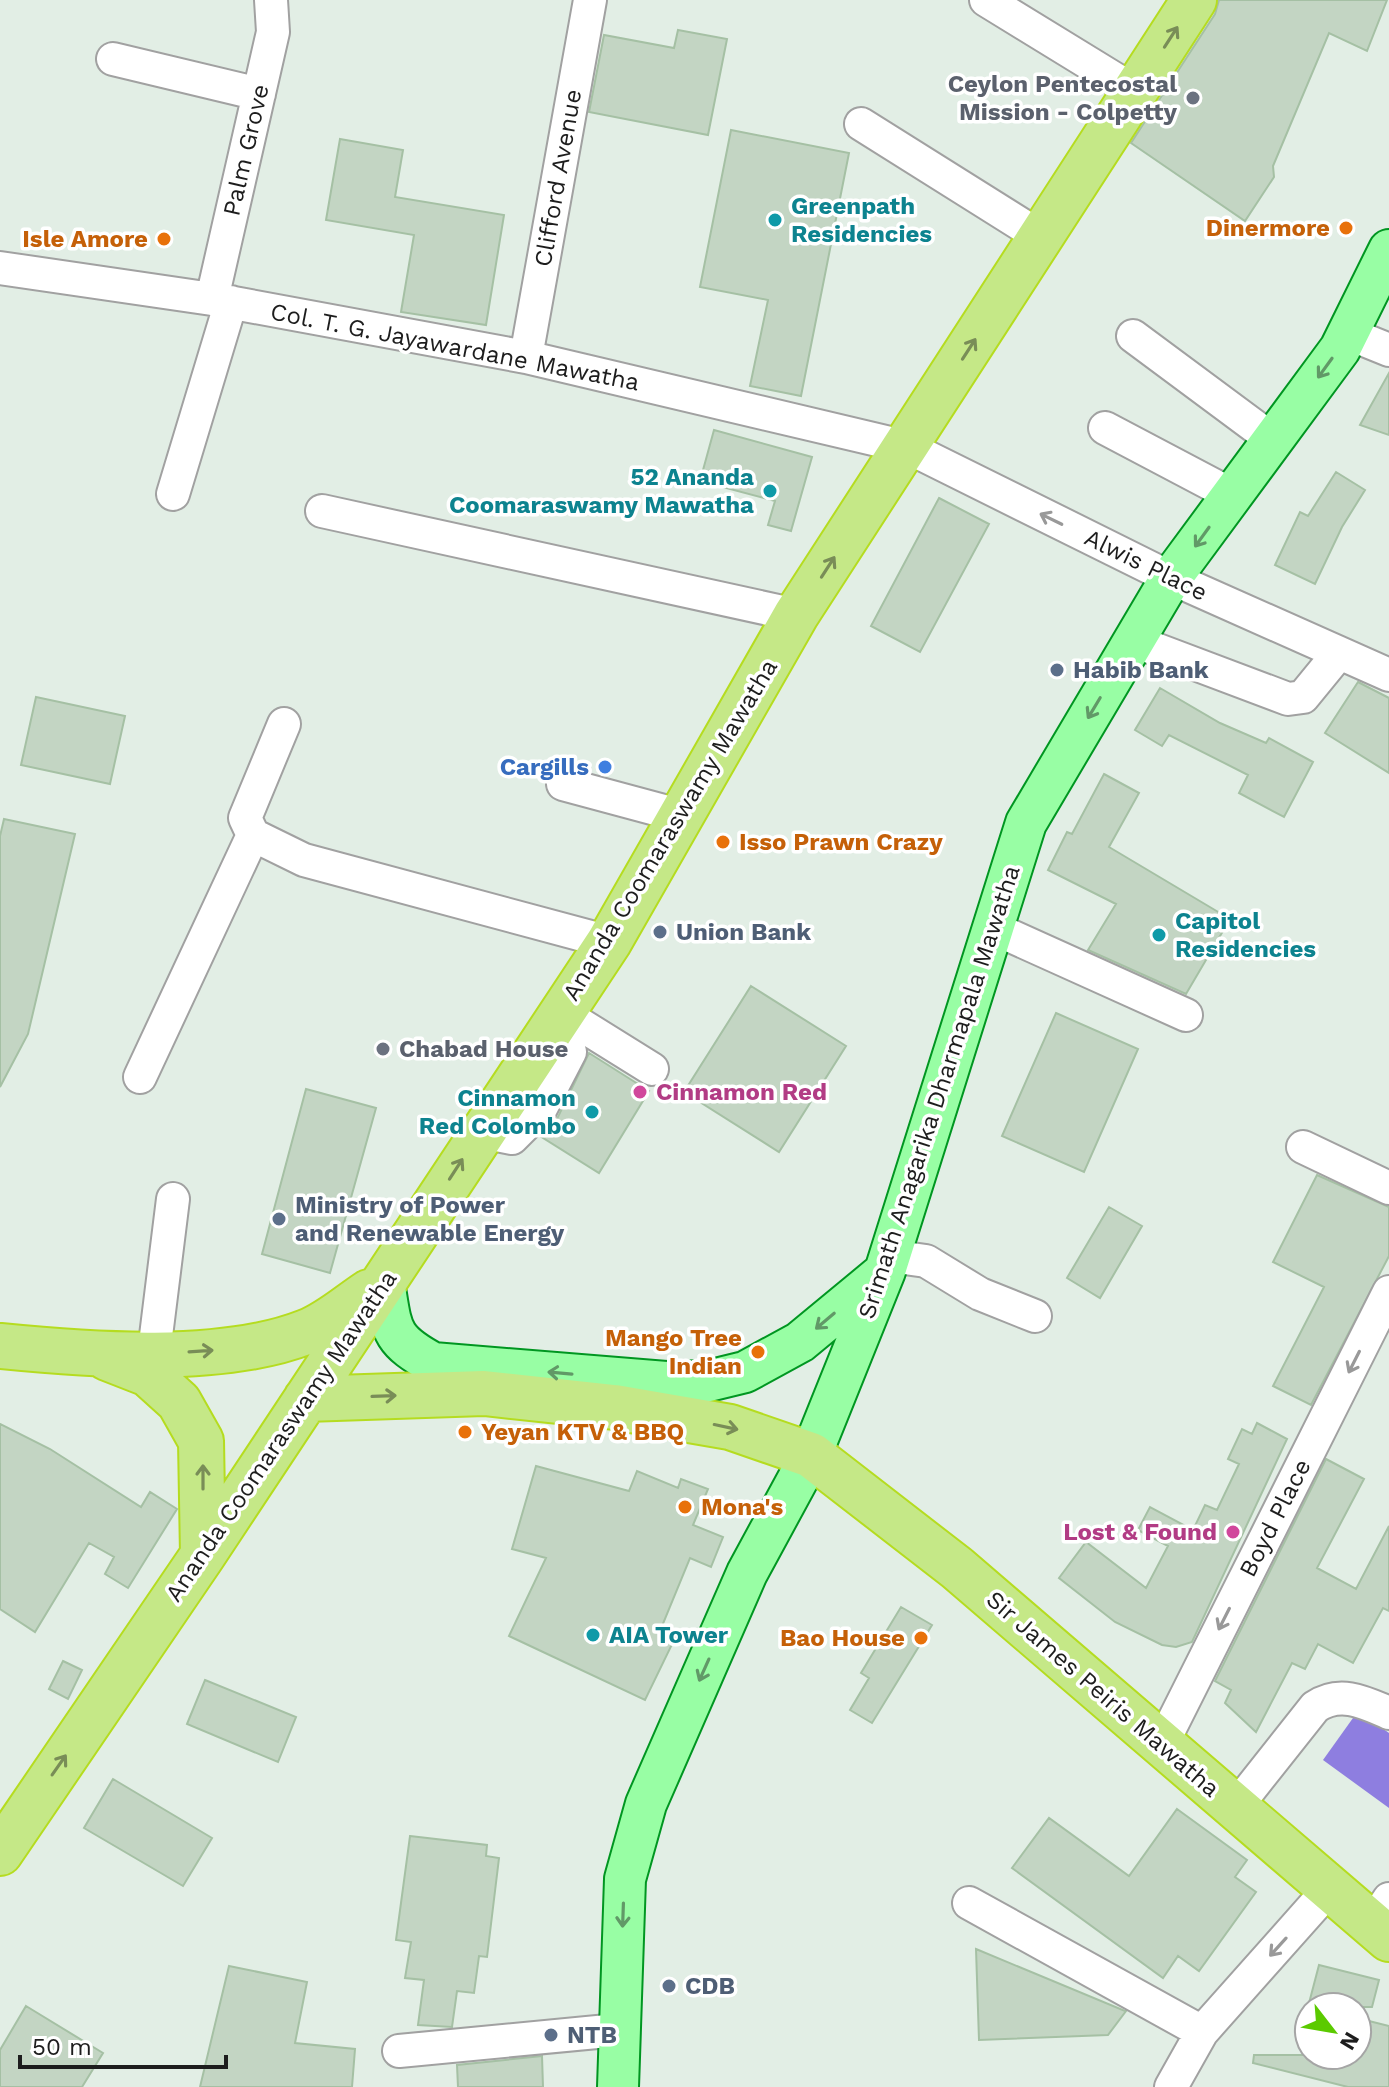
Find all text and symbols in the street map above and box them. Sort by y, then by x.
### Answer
one-way arrow [1163,26,1180,48]
place label: Ceylon Pentecostal Mission - Colpetty [948,70,1177,126]
street label: Palm Grove [217,81,275,219]
street label: Clifford Avenue [529,87,587,269]
marker: Ceylon Pentecostal Mission - Colpetty [1184,89,1202,107]
place label: Greenpath Residencies [791,192,932,248]
marker: Greenpath Residencies [766,211,784,229]
place label: Dinermore [1206,214,1330,242]
marker: Dinermore [1337,219,1355,237]
place label: Isle Amore [22,225,148,253]
marker: Isle Amore [155,230,173,248]
street label: Col. T. G. Jayawardane Mawatha [268,297,642,397]
one-way arrow [962,338,978,361]
one-way arrow [1317,357,1334,378]
place label: 52 Ananda Coomaraswamy Mawatha [449,463,754,519]
marker: 52 Ananda Coomaraswamy Mawatha [761,482,779,500]
one-way arrow [1040,510,1064,526]
street label: Alwis Place [1080,523,1212,607]
one-way arrow [1193,525,1210,547]
one-way arrow [820,556,836,579]
street label: Ananda Coomaraswamy Mawatha [557,654,783,1006]
place label: Habib Bank [1073,656,1209,684]
marker: Habib Bank [1048,661,1066,679]
one-way arrow [1086,696,1102,719]
place label: Cargills [500,753,589,781]
marker: Cargills [596,758,614,776]
place label: Isso Prawn Crazy [739,828,943,856]
marker: Isso Prawn Crazy [714,833,732,851]
street label: Srimath Anagarika Dharmapala Mawatha [852,862,1026,1322]
place label: Capitol Residencies [1175,907,1316,963]
place label: Union Bank [676,918,811,946]
marker: Union Bank [651,923,669,941]
marker: Capitol Residencies [1150,926,1168,944]
place label: Chabad House [399,1035,568,1063]
marker: Chabad House [374,1040,392,1058]
place label: Cinnamon Red [656,1078,827,1106]
marker: Cinnamon Red [631,1083,649,1101]
place label: Cinnamon Red Colombo [419,1084,576,1140]
marker: Cinnamon Red Colombo [583,1103,601,1121]
one-way arrow [449,1158,465,1181]
place label: Ministry of Power and Renewable Energy [295,1191,565,1247]
marker: Ministry of Power and Renewable Energy [270,1210,288,1228]
street label: Ananda Coomaraswamy Mawatha [159,1265,403,1607]
one-way arrow [815,1312,836,1330]
place label: Mango Tree Indian [605,1324,742,1380]
one-way arrow [187,1343,214,1358]
marker: Mango Tree Indian [749,1343,767,1361]
one-way arrow [1346,1350,1361,1374]
one-way arrow [547,1365,574,1380]
one-way arrow [370,1389,397,1404]
place label: Yeyan KTV & BBQ [481,1418,684,1446]
one-way arrow [712,1420,738,1435]
marker: Yeyan KTV & BBQ [456,1423,474,1441]
street label: Boyd Place [1233,1455,1317,1581]
one-way arrow [195,1464,211,1491]
place label: Mona's [701,1493,783,1521]
marker: Mona's [676,1498,694,1516]
place label: Lost & Found [1063,1518,1217,1546]
marker: Lost & Found [1224,1523,1242,1541]
street label: Sir James Peiris Mawatha [981,1585,1225,1803]
one-way arrow [1216,1607,1232,1631]
place label: AIA Tower [609,1621,729,1649]
place label: Bao House [780,1624,905,1652]
marker: AIA Tower [584,1626,602,1644]
marker: Bao House [912,1629,930,1647]
one-way arrow [695,1657,710,1682]
one-way arrow [51,1754,67,1776]
one-way arrow [615,1901,630,1928]
one-way arrow [1269,1936,1287,1956]
place label: CDB [685,1972,735,2000]
marker: CDB [660,1977,678,1995]
north arrow [1293,1991,1373,2071]
scale bar [20,2019,226,2069]
place label: NTB [567,2021,617,2049]
marker: NTB [542,2026,560,2044]
text: N [1335,2028,1365,2054]
text: 50 m [32,2033,92,2061]

